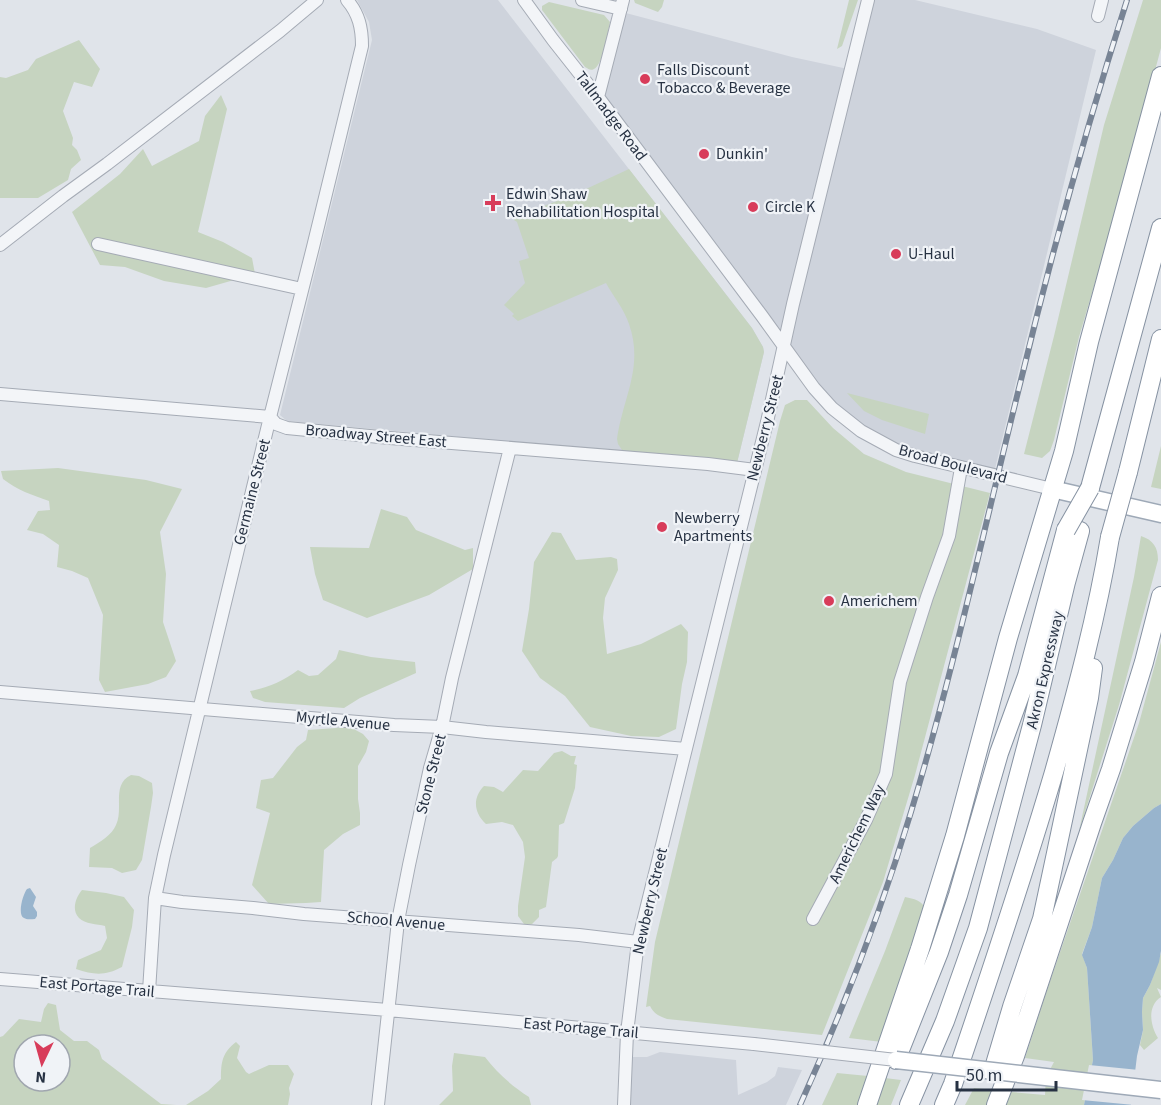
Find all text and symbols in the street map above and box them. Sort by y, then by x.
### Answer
place label: Falls Discount Tobacco & Beverage [657,59,790,99]
street label: Tallmadge Road [570,67,652,165]
marker: Falls Discount Tobacco & Beverage [638,72,652,86]
place label: Dunkin' [716,143,768,165]
marker: Dunkin' [697,147,711,161]
place label: Edwin Shaw Rehabilitation Hospital [506,183,659,223]
marker: Edwin Shaw Rehabilitation Hospital [484,194,502,212]
place label: Circle K [765,196,816,218]
marker: Circle K [746,200,760,214]
place label: U-Haul [908,243,955,265]
marker: U-Haul [889,247,903,261]
street label: Newberry Street [741,372,789,484]
street label: Broadway Street East [304,419,448,453]
street label: Germaine Street [228,436,276,547]
street label: Broad Boulevard [896,439,1010,489]
place label: Newberry Apartments [674,507,753,547]
marker: Newberry Apartments [655,520,669,534]
place label: Americhem [841,590,918,612]
marker: Americhem [822,594,836,608]
street label: Akron Expressway [1021,608,1069,731]
street label: Myrtle Avenue [295,706,391,736]
street label: Stone Street [410,731,452,816]
street label: Americhem Way [824,780,891,887]
street label: Newberry Street [627,845,673,957]
street label: School Avenue [346,906,446,936]
street label: East Portage Trail [38,971,156,1003]
street label: East Portage Trail [522,1012,640,1044]
north arrow [12,1033,72,1093]
scale bar [957,1054,1056,1092]
text: 50 m [966,1063,1002,1088]
text: N [35,1066,47,1088]

